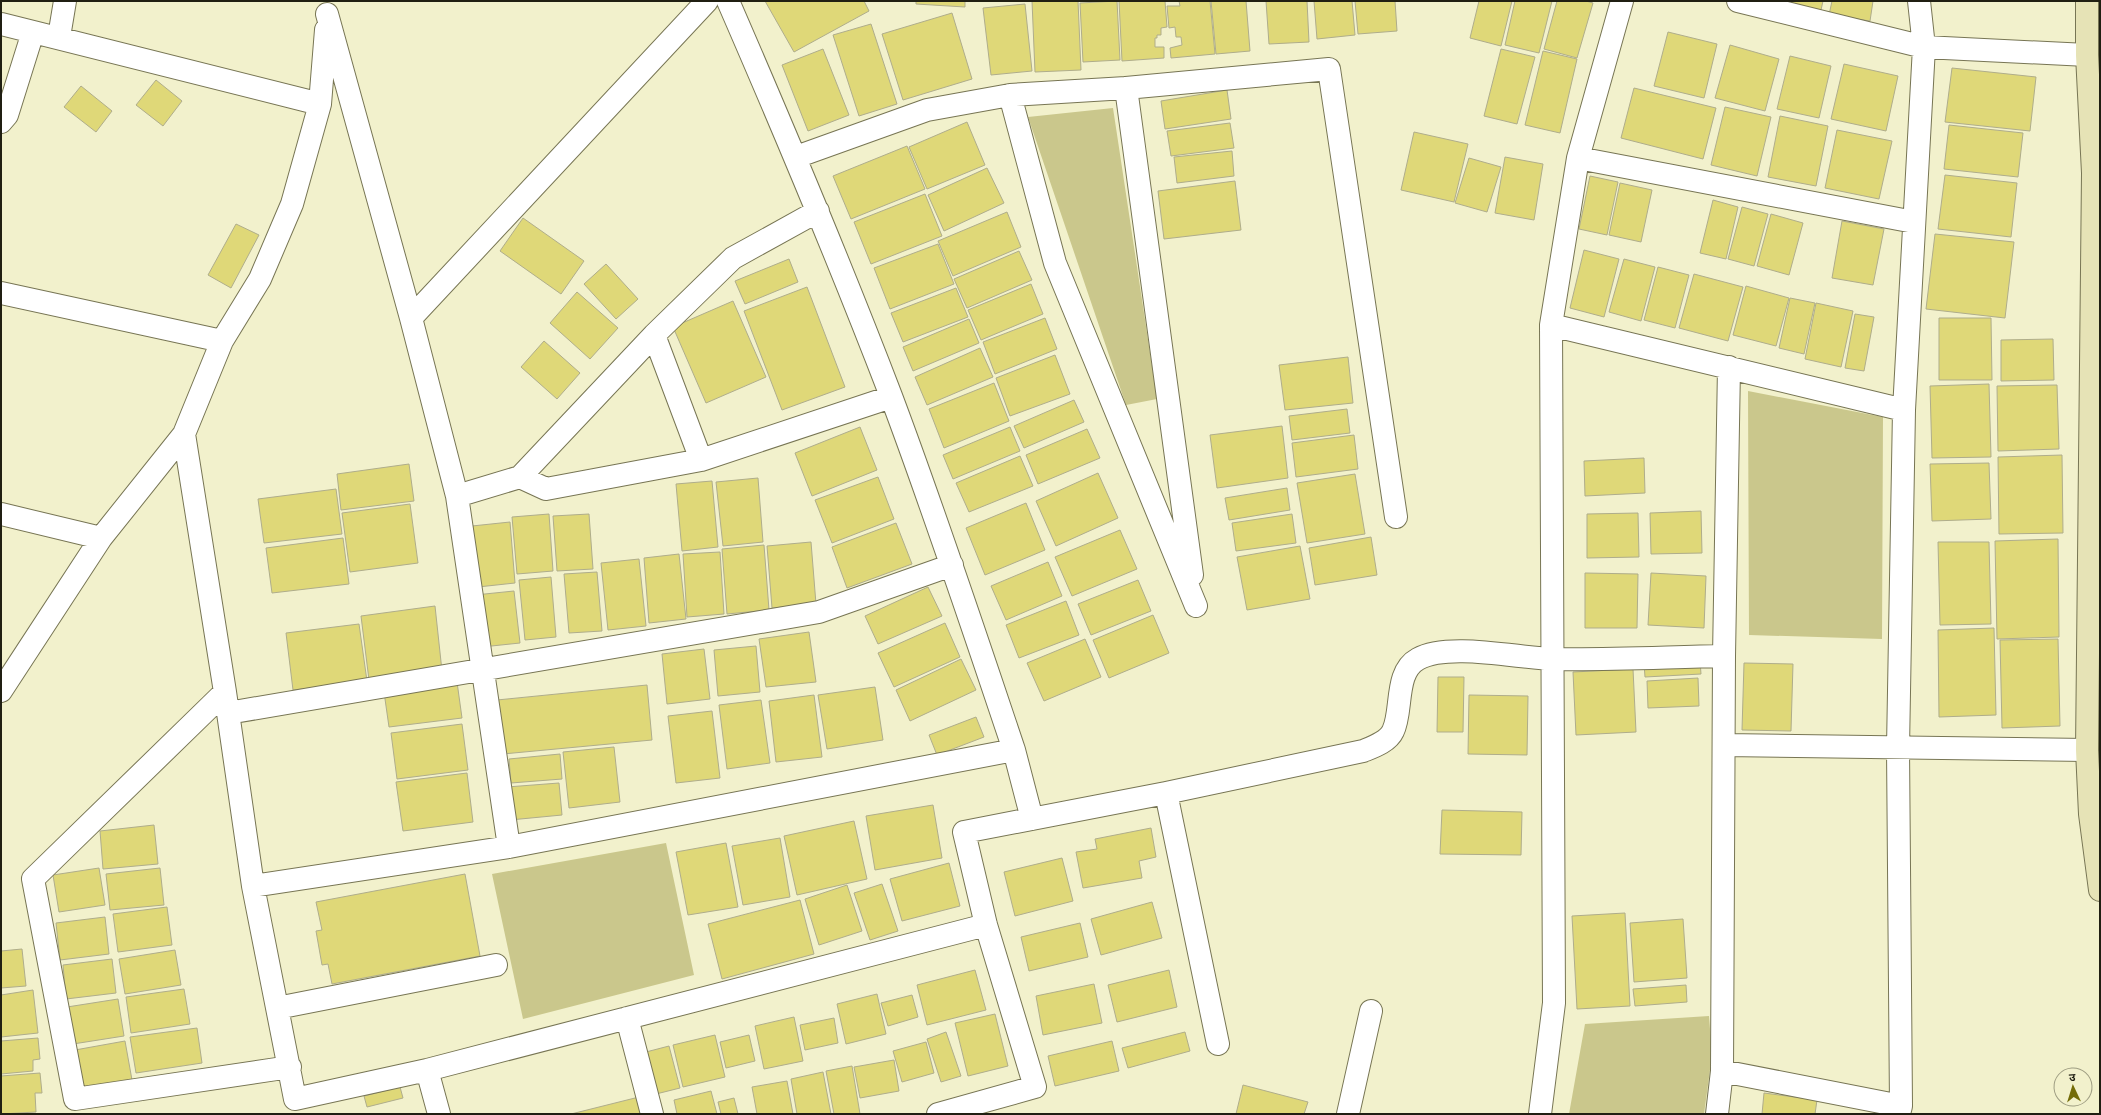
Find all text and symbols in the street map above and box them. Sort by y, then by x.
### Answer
north arrow [2053,1067,2093,1107]
text: उ [2069,1071,2076,1083]

